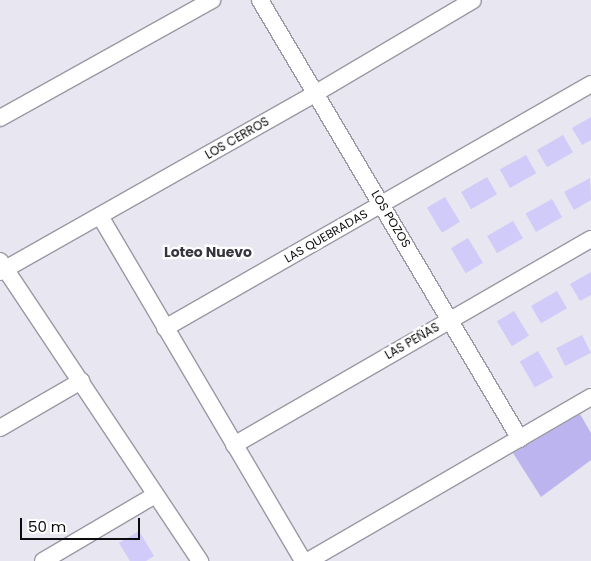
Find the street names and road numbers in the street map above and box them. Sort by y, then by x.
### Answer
street label: LOS CERROS [203,114,271,162]
street label: LOS POZOS [368,188,414,250]
street label: LAS QUEBRADAS [282,206,370,266]
street label: LAS PEÑAS [382,320,442,362]

